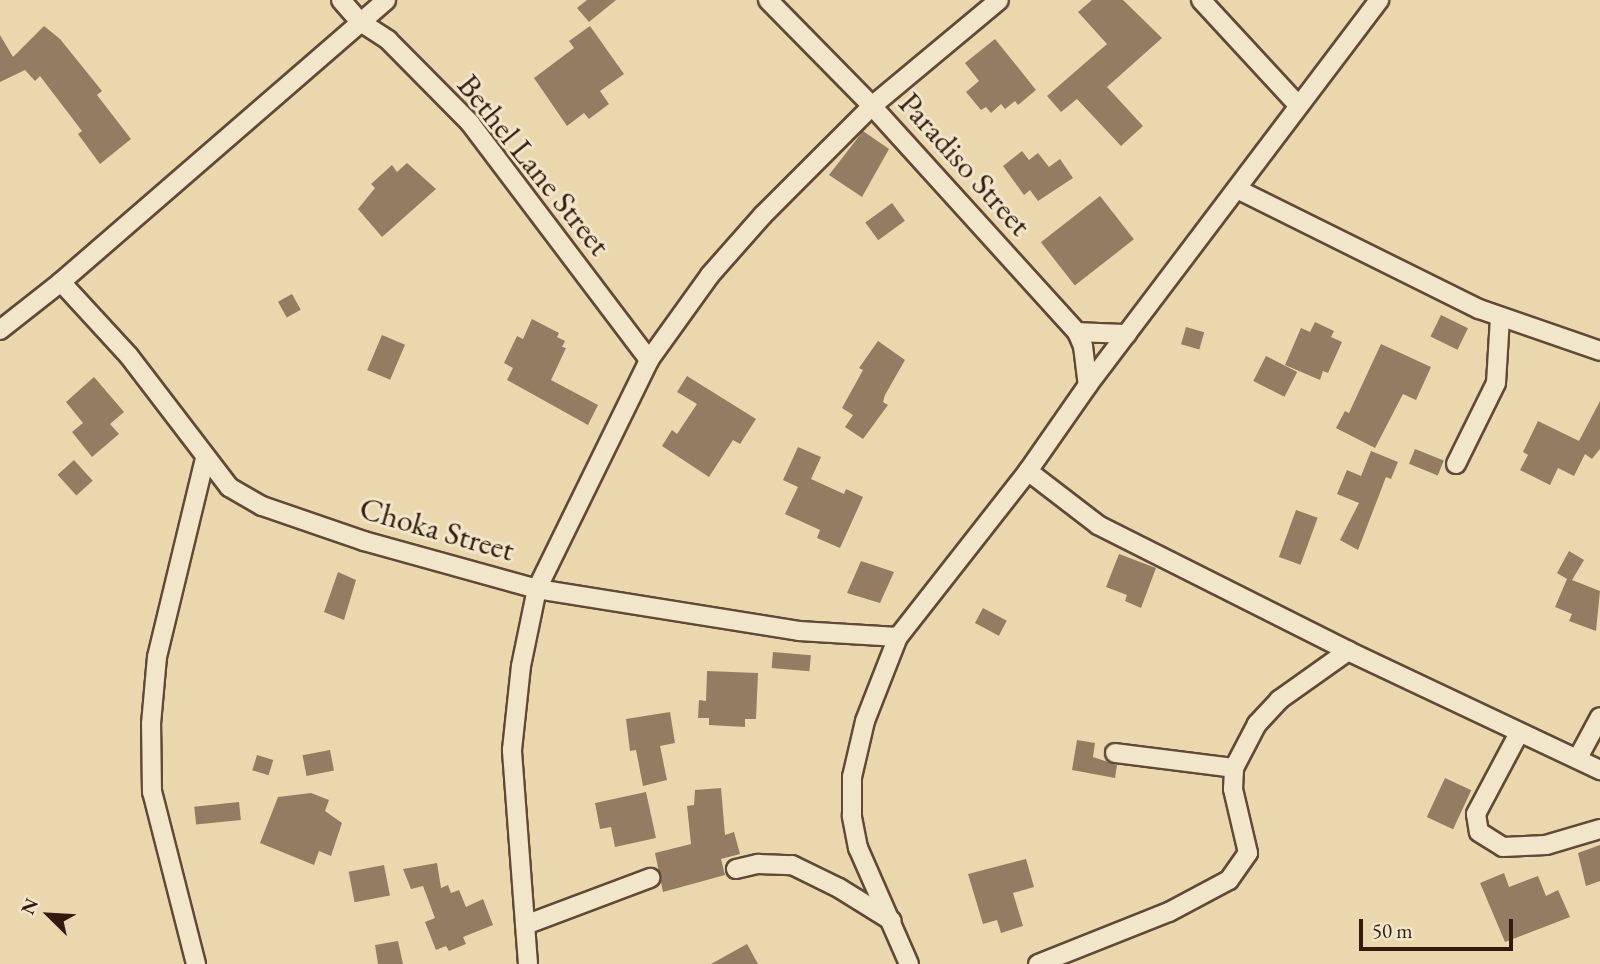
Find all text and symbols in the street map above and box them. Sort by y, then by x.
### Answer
street label: Bethel Lane Street [449,67,619,263]
street label: Paradiso Street [891,85,1039,243]
street label: Choka Street [355,489,519,569]
north arrow [14,880,84,950]
text: N [15,894,44,918]
scale bar [1362,904,1516,948]
text: 50 m [1372,917,1413,944]

